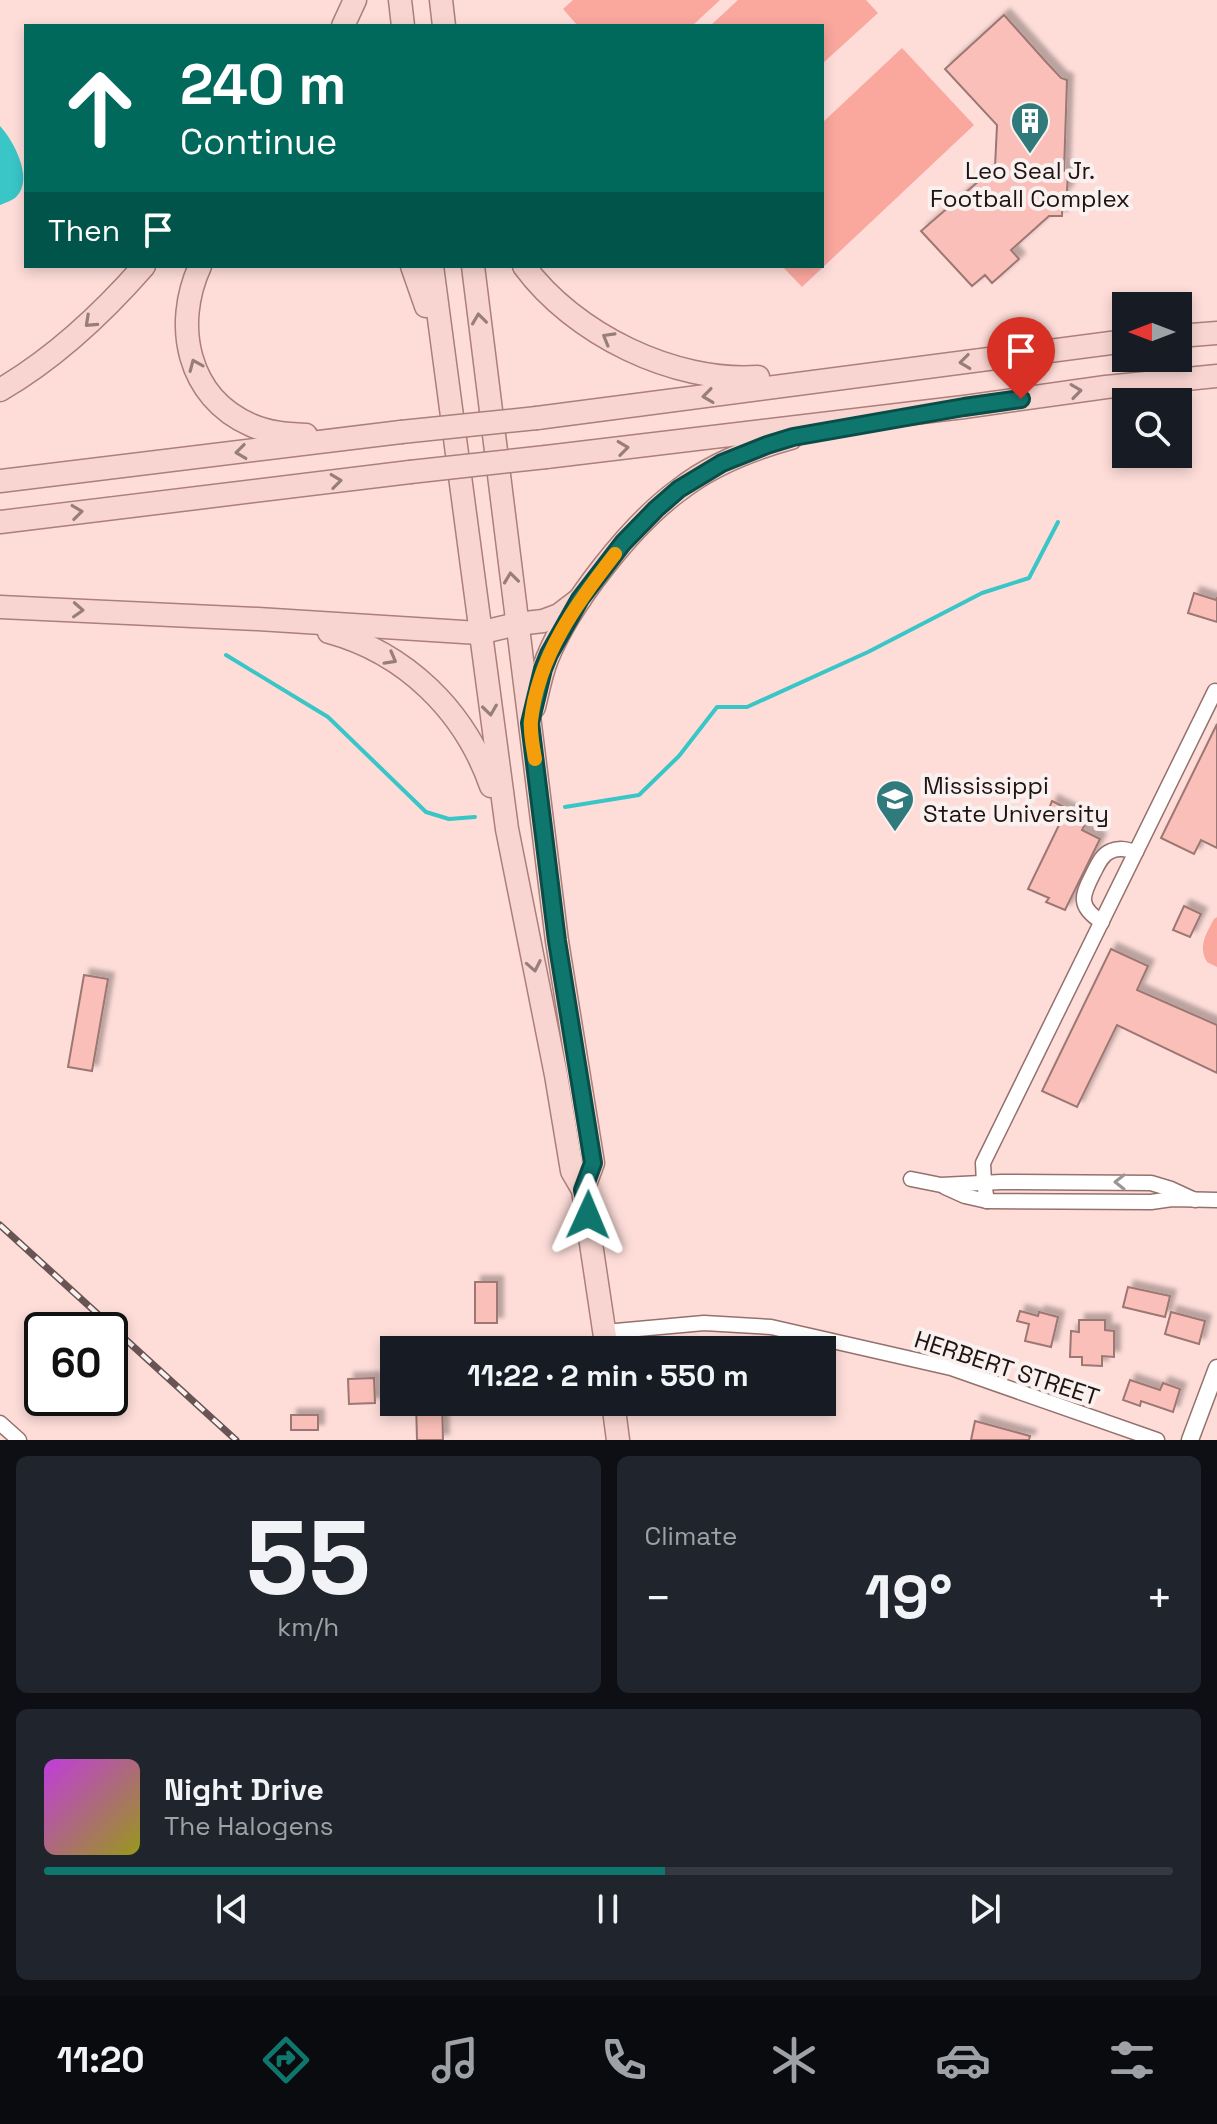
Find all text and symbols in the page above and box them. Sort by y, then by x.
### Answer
text: 240 m [180,49,346,120]
icon: ahead [48,56,152,160]
building icon: Leo Seal Jr. Football Complex [1009,100,1051,155]
text: Continue [180,119,337,165]
place label: Leo Seal Jr. Football Complex [930,155,1130,214]
icon: arrive [136,208,180,252]
text: Then [48,211,120,250]
north arrow [1112,292,1192,372]
map controls [1112,292,1192,468]
one-way arrow [85,313,99,328]
one-way arrow [471,313,488,326]
pin [987,317,1055,399]
icon: arrive [999,329,1043,373]
one-way arrow [602,332,617,348]
one-way arrow [958,353,972,370]
one-way arrow [188,359,204,373]
one-way arrow [1069,383,1082,400]
one-way arrow [701,387,714,404]
button: search [1112,388,1192,468]
one-way arrow [616,440,630,457]
one-way arrow [234,443,248,460]
one-way arrow [329,472,342,489]
one-way arrow [71,504,84,521]
one-way arrow [502,571,519,584]
one-way arrow [72,602,85,619]
one-way arrow [383,650,398,665]
one-way arrow [481,703,498,717]
place label: Mississippi State University [923,770,1109,829]
school or university icon: Mississippi State University [874,778,916,833]
one-way arrow [525,959,542,972]
position arrow [546,1173,630,1257]
one-way arrow [1113,1173,1126,1191]
speed limit sign: 60 [24,1312,128,1416]
street label: HERBERT STREET [911,1323,1103,1413]
text: 11:22 · 2 min · 550 m [467,1356,749,1395]
text: 55 [246,1492,371,1624]
text: Climate [645,1519,737,1553]
text: 19° [865,1559,953,1636]
text: − [645,1570,672,1626]
text: + [1146,1570,1173,1626]
text: km/h [277,1610,339,1644]
text: Night Drive [164,1770,324,1809]
text: The Halogens [164,1809,333,1843]
icon: previous [210,1887,254,1931]
icon: pause [586,1887,630,1931]
icon: next [963,1887,1007,1931]
icon: directions [258,2032,314,2088]
icon: music [427,2032,483,2088]
icon: phone [596,2032,652,2088]
icon: climate [766,2032,822,2088]
icon: car [935,2032,991,2088]
icon: filters [1104,2032,1160,2088]
text: 11:20 [57,2037,145,2083]

